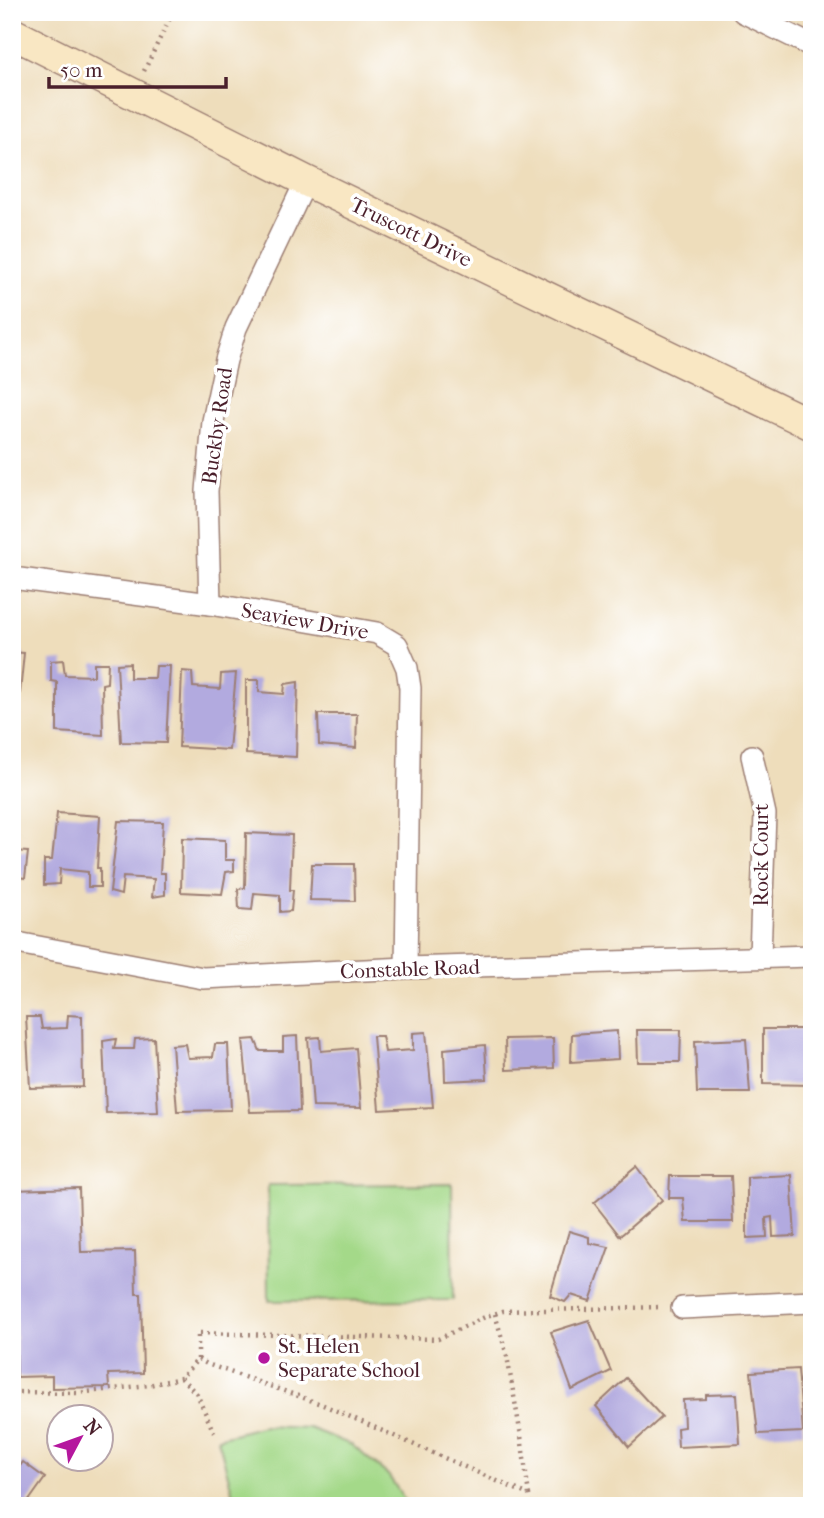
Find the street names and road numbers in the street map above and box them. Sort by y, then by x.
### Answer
street label: Truscott Drive [346,192,476,272]
street label: Buckby Road [197,365,237,486]
street label: Seaview Drive [239,598,371,644]
street label: Rock Court [749,803,773,907]
street label: Constable Road [340,955,481,983]

